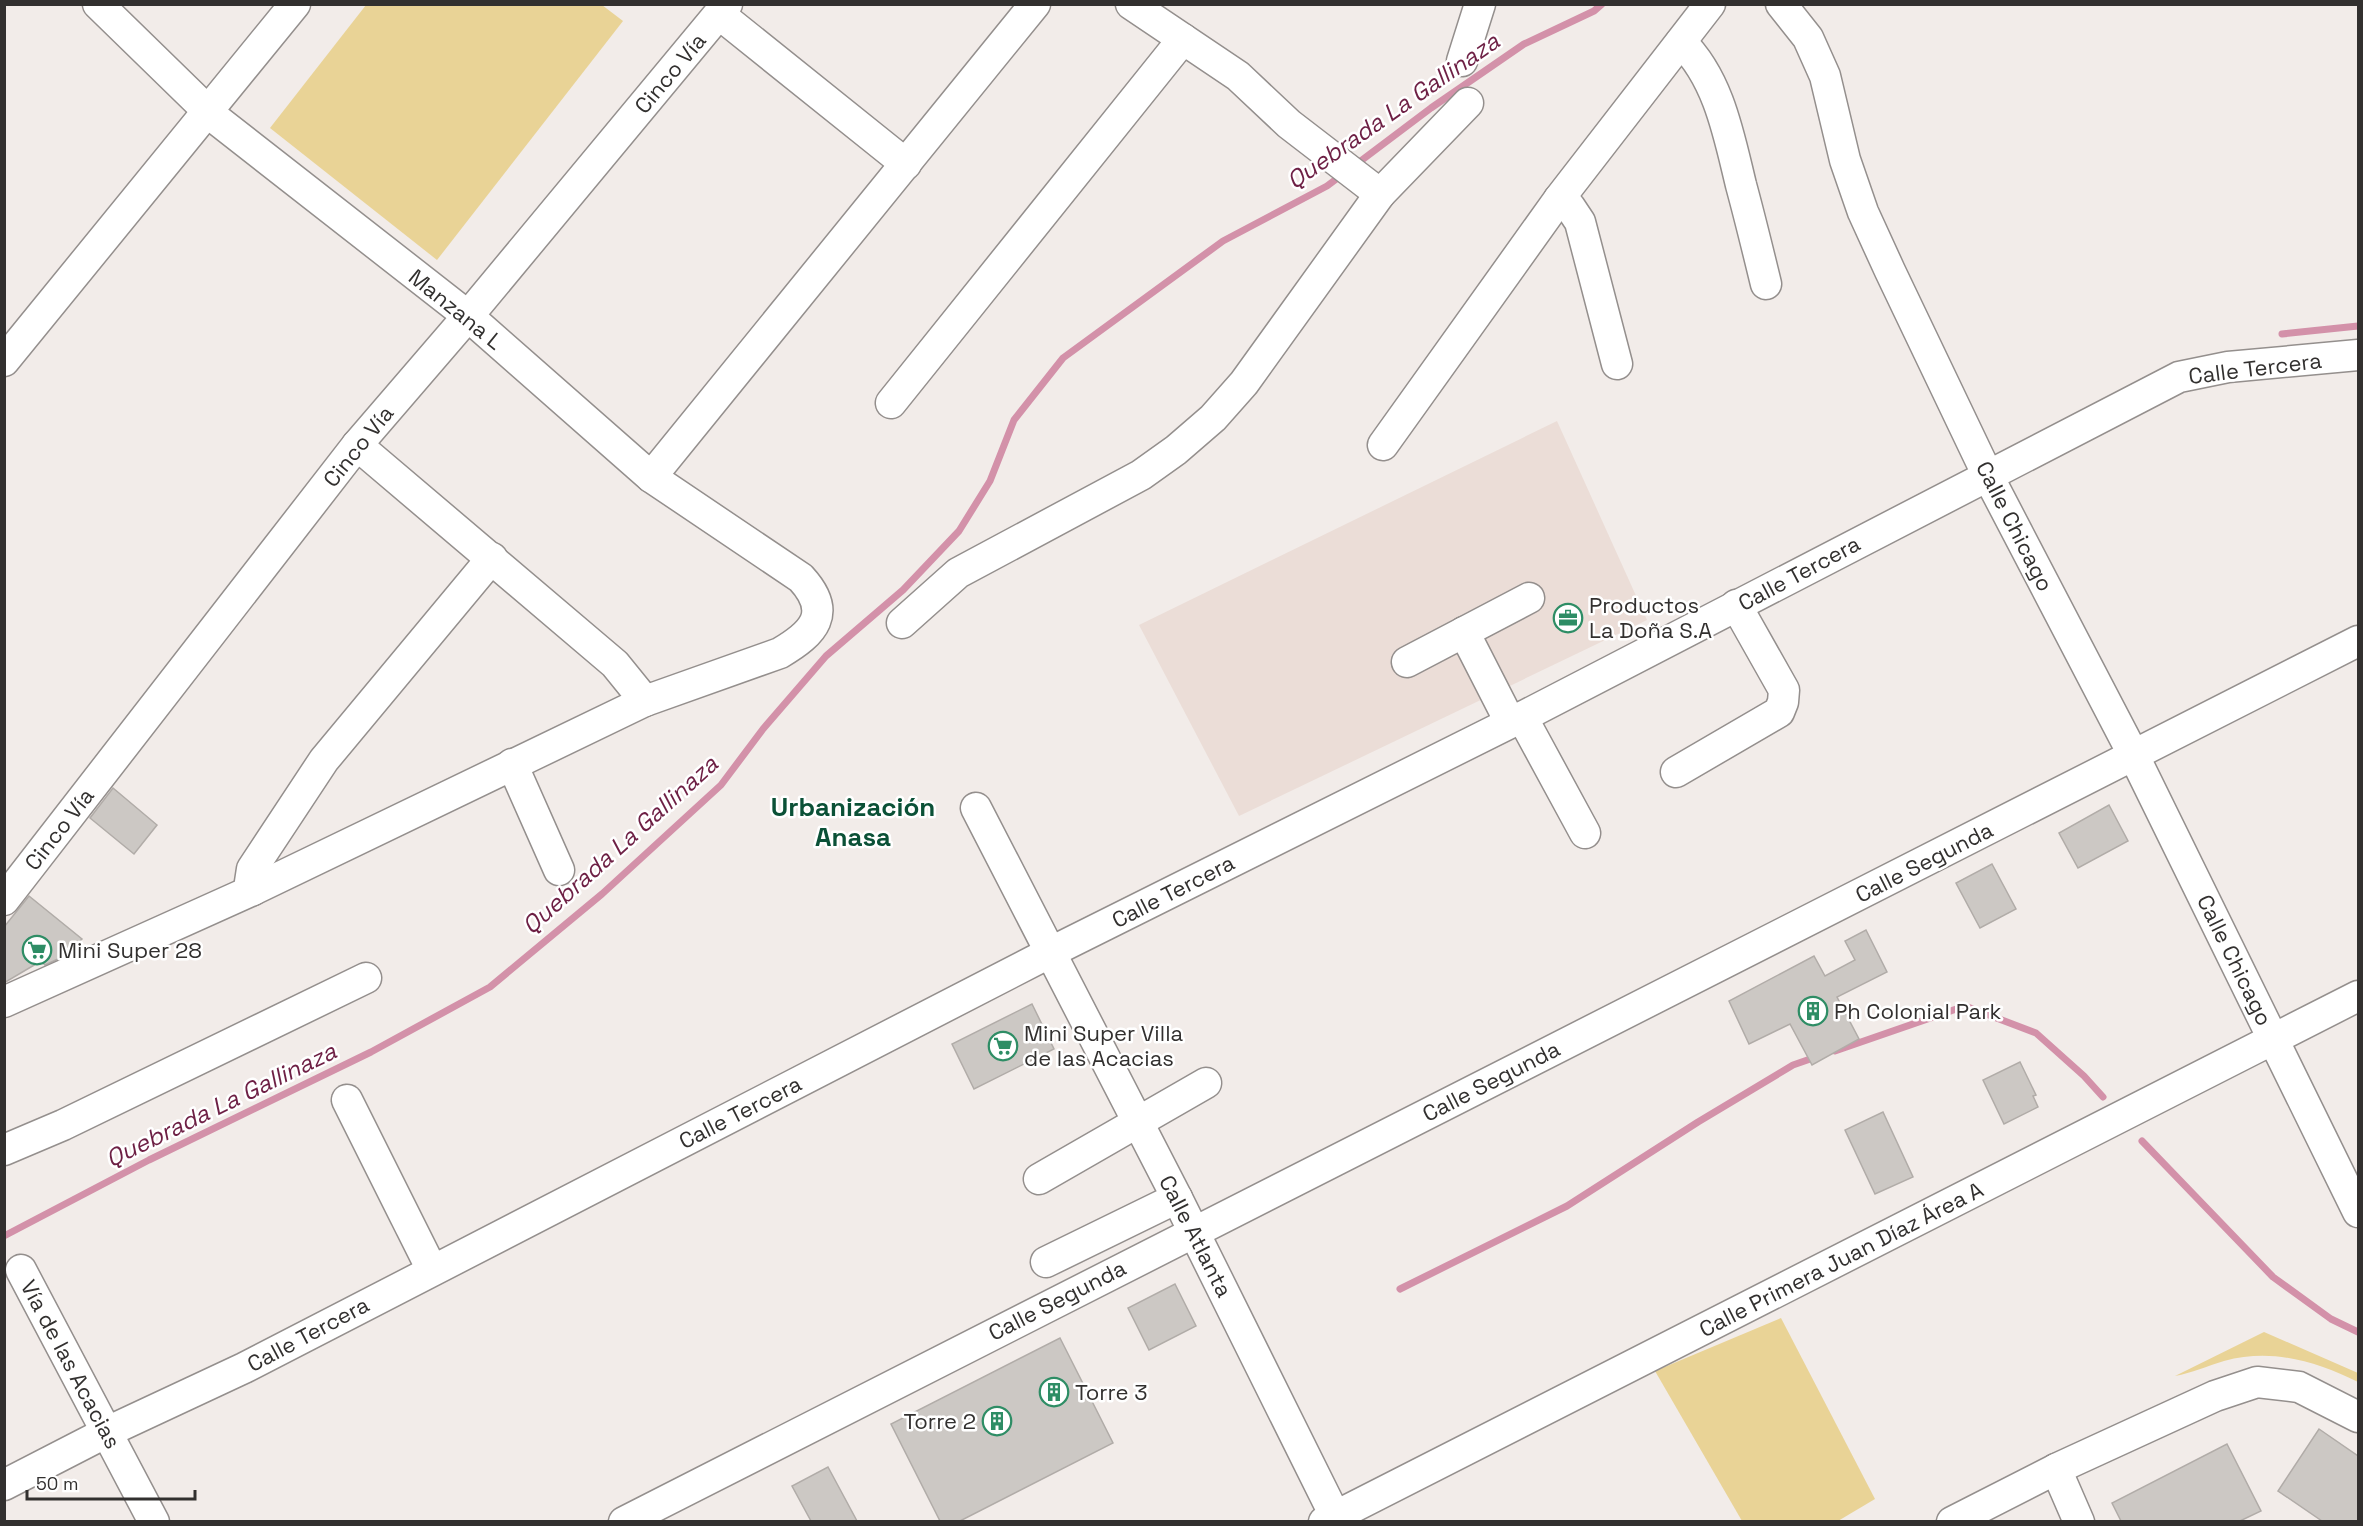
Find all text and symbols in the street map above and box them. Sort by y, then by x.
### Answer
water label: Quebrada La Gallinaza [1280,25,1505,196]
street label: Cinco Vía [628,27,712,119]
street label: Manzana L [403,263,509,355]
street label: Calle Tercera [2187,346,2324,390]
street label: Cinco Vía [317,399,400,492]
street label: Calle Chicago [1970,456,2060,596]
street label: Calle Tercera [1733,529,1865,617]
place label: Productos La Doña S.A [1589,591,1712,644]
office icon: Productos La Doña S.A [1552,602,1584,634]
water label: Quebrada La Gallinaza [515,748,724,941]
street label: Cinco Vía [18,782,100,876]
district label: Urbanización Anasa [771,790,935,854]
street label: Calle Segunda [1851,815,1998,909]
street label: Calle Tercera [1107,848,1239,934]
street label: Calle Chicago [2191,890,2279,1030]
supermarket icon: Mini Super 28 [21,934,53,966]
place label: Mini Super 28 [58,936,202,964]
building icon: Ph Colonial Park [1797,995,1829,1027]
place label: Ph Colonial Park [1834,997,2002,1025]
place label: Mini Super Villa de las Acacias [1024,1019,1184,1072]
supermarket icon: Mini Super Villa de las Acacias [987,1030,1019,1062]
street label: Calle Segunda [1418,1034,1565,1128]
water label: Quebrada La Gallinaza [100,1035,341,1174]
street label: Calle Tercera [674,1069,806,1155]
street label: Calle Atlanta [1153,1170,1239,1302]
street label: Calle Primera Juan Díaz Área A [1694,1175,1988,1343]
street label: Calle Segunda [984,1253,1131,1347]
street label: Vía de las Acacias [15,1275,127,1453]
street label: Calle Tercera [242,1290,374,1378]
building icon: Torre 3 [1038,1376,1070,1408]
place label: Torre 3 [1075,1378,1147,1406]
building icon: Torre 2 [981,1405,1013,1437]
place label: Torre 2 [904,1407,976,1435]
scale bar [27,1463,195,1501]
text: 50 m [36,1472,78,1495]

